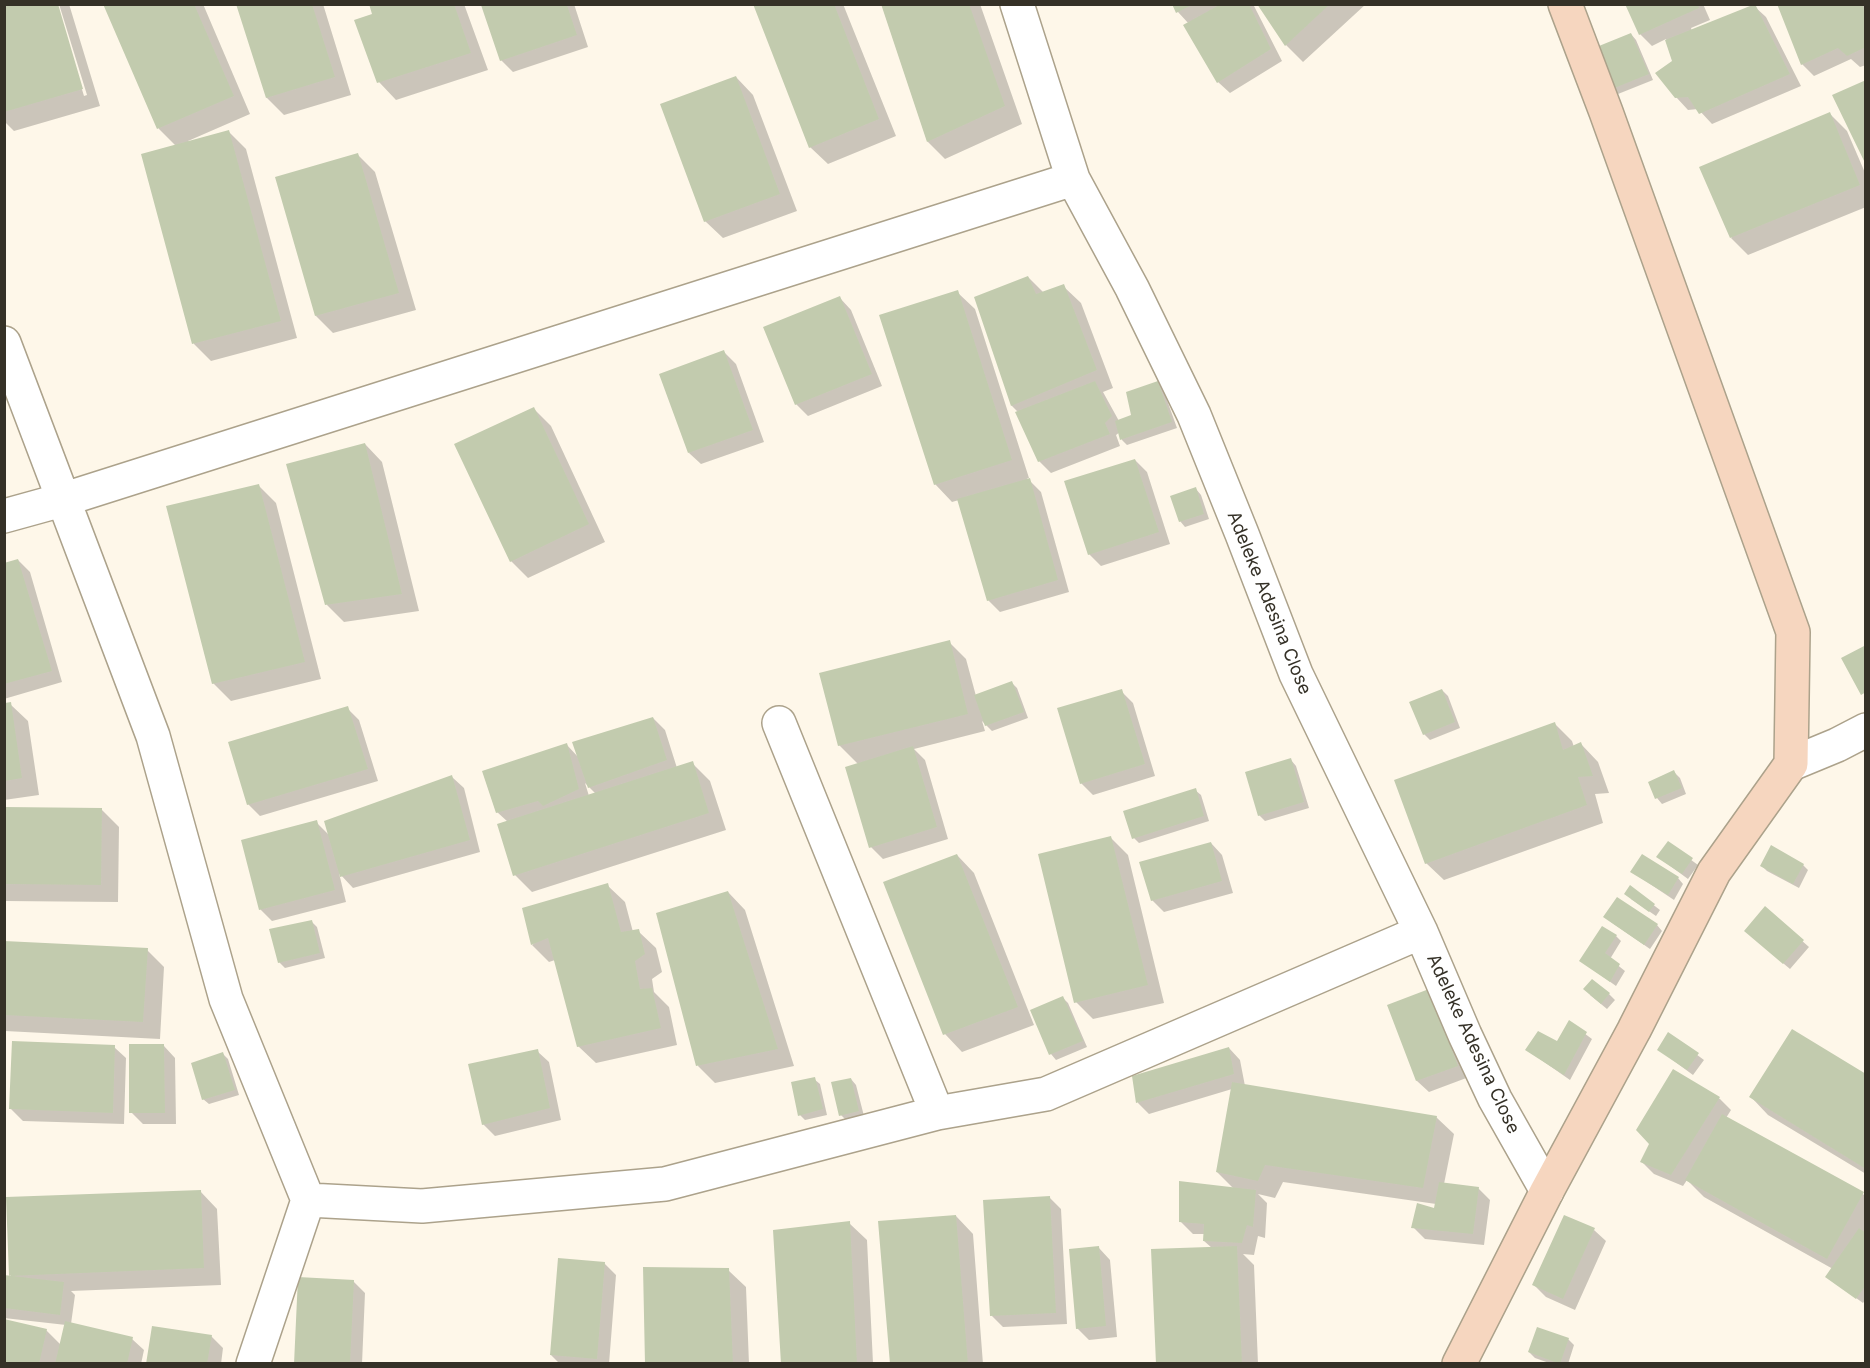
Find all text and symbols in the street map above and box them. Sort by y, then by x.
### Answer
street label: Adeleke Adesina Close [1222,508,1316,698]
street label: Adeleke Adesina Close [1422,951,1524,1137]

